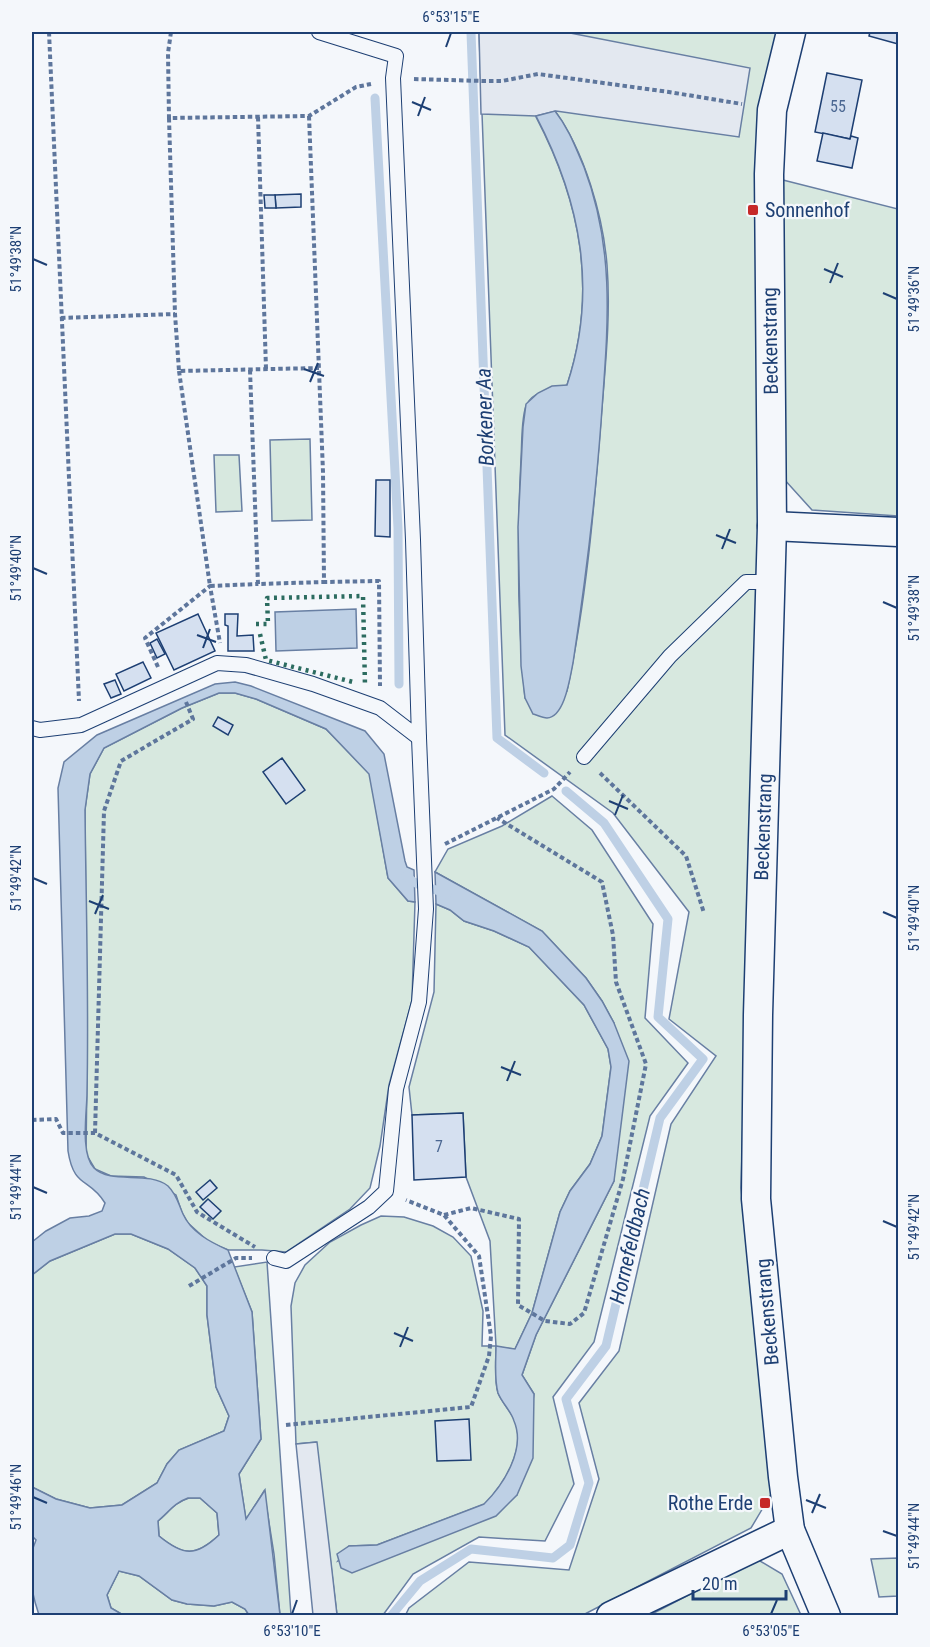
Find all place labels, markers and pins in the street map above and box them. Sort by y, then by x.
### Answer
place label: Sonnenhof [765,198,851,222]
marker: Sonnenhof [746,203,760,217]
place label: Rothe Erde [668,1491,753,1515]
marker: Rothe Erde [758,1496,772,1510]

